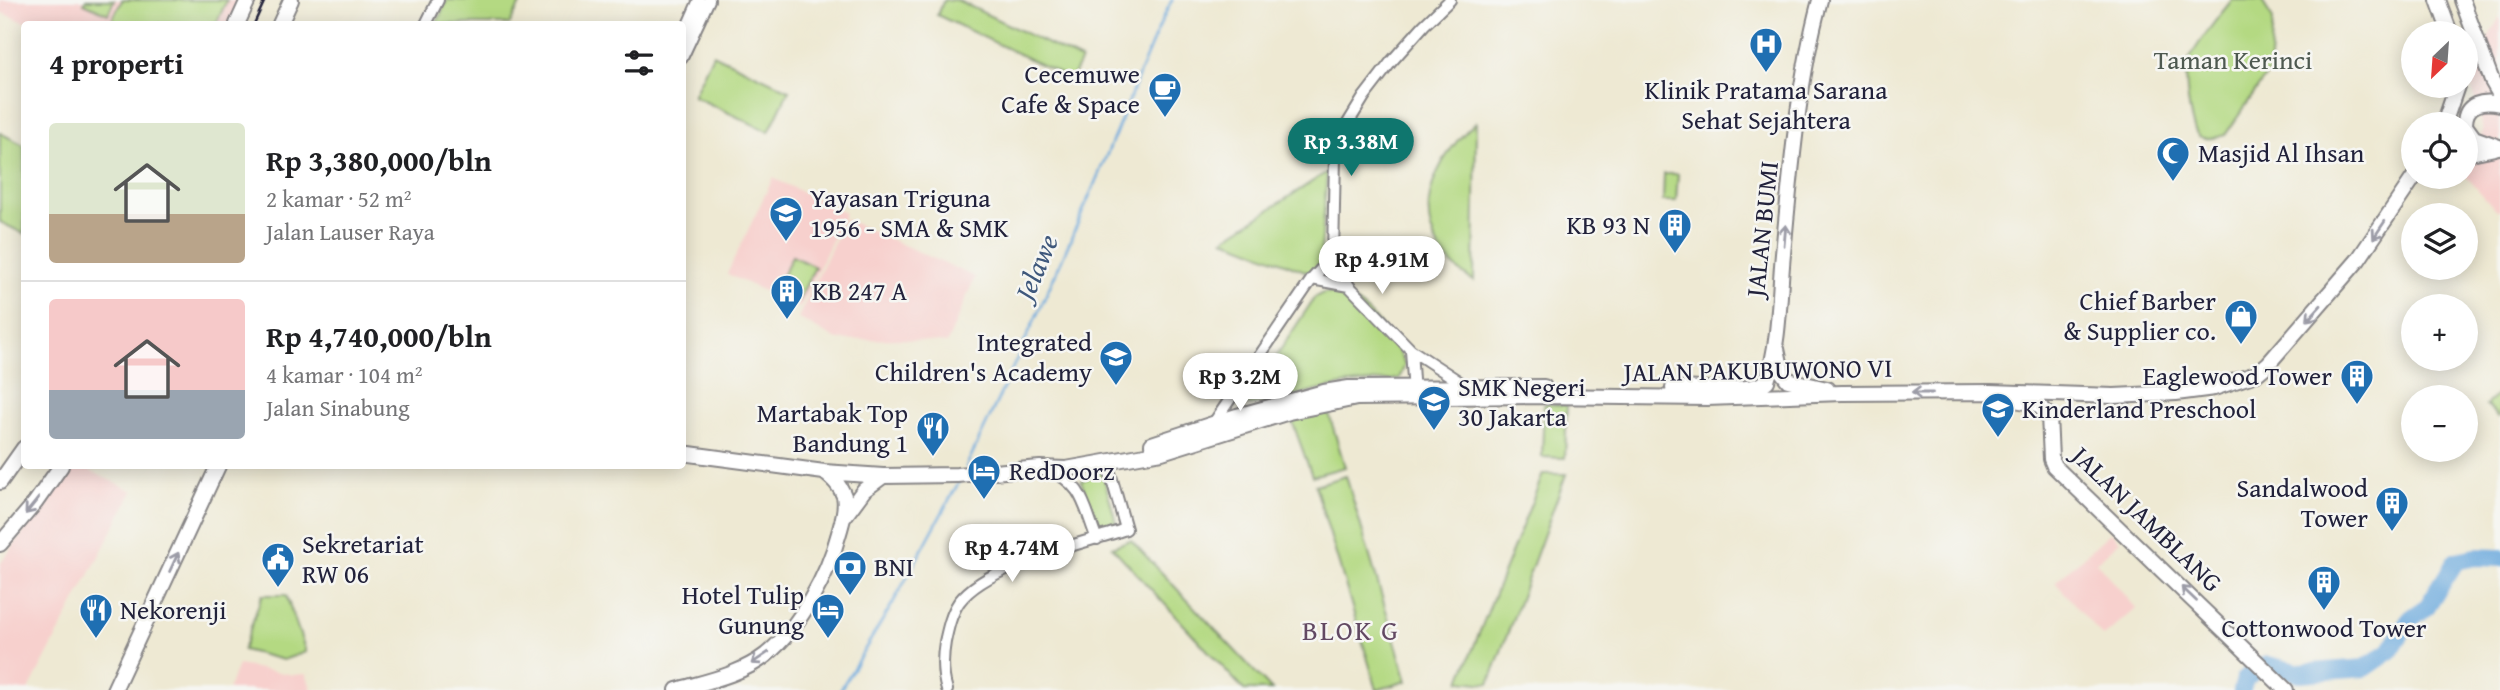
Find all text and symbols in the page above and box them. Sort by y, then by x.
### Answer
north arrow [2401,21,2478,98]
map controls [2401,21,2478,462]
hospital icon: Klinik Pratama Sarana Sehat Sejahtera [1747,25,1785,74]
park label: Taman Kerinci [2154,40,2312,79]
text: 4 properti [49,41,184,85]
icon: filters [620,44,658,82]
place label: Cecemuwe Cafe & Space [1001,54,1140,123]
cafe icon: Cecemuwe Cafe & Space [1146,70,1184,119]
place label: Klinik Pratama Sarana Sehat Sejahtera [1645,70,1888,139]
button: locate [2401,112,2478,189]
pin: Rp 3.38M [1279,118,1423,178]
text: Rp 3.38M [1304,124,1398,157]
place label: Masjid Al Ihsan [2198,133,2365,172]
mosque icon: Masjid Al Ihsan [2154,134,2192,183]
text: Rp 3,380,000/bln [266,138,492,182]
icon: home [105,151,189,235]
street label: JALAN BUMI [1735,159,1788,302]
place label: Yayasan Triguna 1956 - SMA & SMK [810,178,1009,247]
text: 2 kamar · 52 m² [266,182,412,215]
school or university icon: Yayasan Triguna 1956 - SMA & SMK [767,194,805,243]
button: layers [2401,203,2478,280]
place label: KB 93 N [1566,205,1650,244]
building icon: KB 93 N [1656,206,1694,255]
text: Jalan Lauser Raya [266,215,435,248]
one-way arrow [2372,220,2386,239]
one-way arrow [1779,224,1792,247]
water label: Jelawe [1002,227,1068,310]
pin: Rp 4.91M [1310,236,1454,296]
text: Rp 4.91M [1335,242,1429,275]
place label: KB 247 A [812,271,907,310]
building icon: KB 247 A [768,272,806,321]
place label: Chief Barber & Supplier co. [2064,281,2216,350]
button: + [2401,294,2478,371]
shop icon: Chief Barber & Supplier co. [2222,297,2260,346]
one-way arrow [2306,303,2322,321]
text: Rp 4,740,000/bln [266,314,492,358]
place label: Integrated Children's Academy [875,322,1092,391]
icon: home [105,327,189,411]
school or university icon: Integrated Children's Academy [1097,338,1135,387]
street label: JALAN PAKUBUWONO VI [1620,348,1893,391]
pin: Rp 3.2M [1175,354,1305,413]
place label: Eaglewood Tower [2143,356,2332,395]
building icon: Eaglewood Tower [2338,357,2376,406]
text: 4 kamar · 104 m² [266,358,423,391]
text: Rp 3.2M [1199,359,1281,392]
place label: SMK Negeri 30 Jakarta [1458,367,1585,436]
school or university icon: SMK Negeri 30 Jakarta [1415,383,1453,432]
button: − [2401,385,2478,462]
one-way arrow [1911,386,1934,400]
place label: Kinderland Preschool [2022,389,2256,428]
school or university icon: Kinderland Preschool [1979,390,2017,439]
text: Jalan Sinabung [266,391,410,424]
place label: Martabak Top Bandung 1 [757,393,908,462]
restaurant icon: Martabak Top Bandung 1 [914,409,952,458]
street label: JALAN JAMBLANG [2061,434,2231,601]
place label: RedDoorz [1009,451,1114,490]
hotel icon: RedDoorz [965,452,1003,501]
place label: Sandalwood Tower [2236,468,2368,537]
building icon: Sandalwood Tower [2373,484,2411,533]
one-way arrow [24,496,40,514]
place label: Sekretariat RW 06 [302,524,424,593]
pin: Rp 4.74M [940,524,1084,584]
text: Rp 4.74M [965,530,1059,563]
public building icon: Sekretariat RW 06 [259,540,297,589]
place label: BNI [874,547,914,586]
bank icon: BNI [831,548,869,597]
one-way arrow [168,552,181,573]
building icon: Cottonwood Tower [2305,563,2343,612]
place label: Hotel Tulip Gunung [682,575,804,644]
one-way arrow [2181,586,2198,603]
place label: Nekorenji [120,590,227,629]
restaurant icon: Nekorenji [77,591,115,640]
hotel icon: Hotel Tulip Gunung [809,591,847,640]
place label: Cottonwood Tower [2221,608,2427,647]
district label: BLOK G [1302,609,1400,650]
one-way arrow [751,651,770,665]

